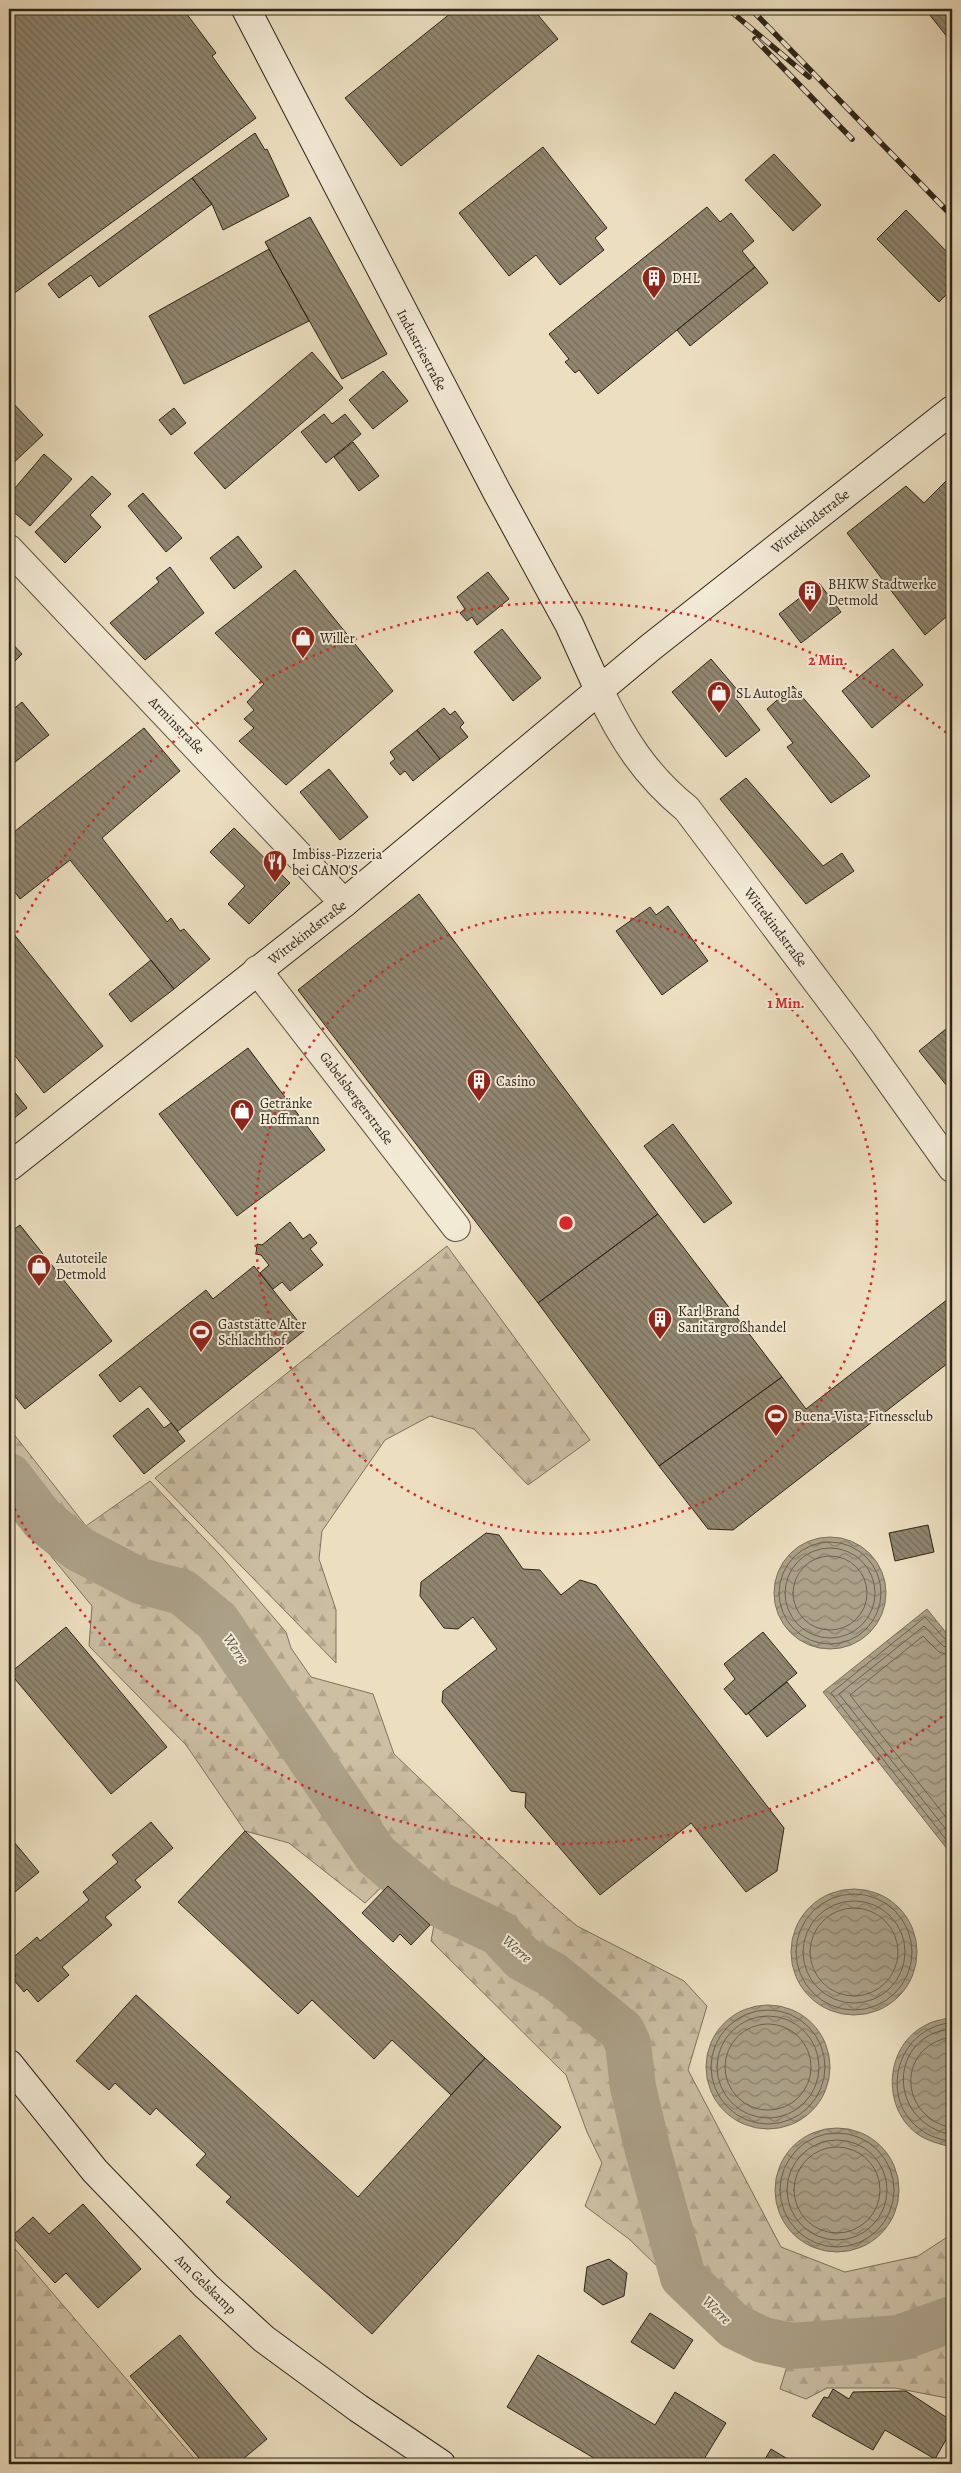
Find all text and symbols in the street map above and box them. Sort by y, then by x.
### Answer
building icon: DHL [641,265,667,299]
place label: DHL [672,269,700,288]
street label: Industriestraße [392,306,451,394]
street label: Wittekindstraße [766,485,853,559]
place label: BHKW Stadtwerke Detmold [828,575,936,610]
building icon: BHKW Stadtwerke Detmold [797,579,823,613]
shop icon: Willer [290,625,316,659]
place label: Willer [319,629,356,648]
text: 2 Min. [808,650,848,670]
shop icon: SL Autoglas [706,680,732,714]
place label: SL Autoglas [736,684,803,703]
street label: Arminstraße [144,692,209,758]
place label: Imbiss-Pizzeria bei CANO'S [292,845,383,880]
restaurant icon: Imbiss-Pizzeria bei CANO'S [262,849,288,883]
street label: Wittekindstraße [739,883,812,971]
street label: Wittekindstraße [263,896,350,970]
text: 1 Min. [767,993,805,1013]
street label: Gabelsbergerstraße [315,1048,398,1149]
building icon: Casino [466,1068,492,1102]
place label: Casino [496,1072,536,1091]
place label: Getränke Hoffmann [260,1094,320,1129]
shop icon: Getränke Hoffmann [229,1098,255,1132]
centre of rings [557,1214,575,1232]
place label: Autoteile Detmold [55,1249,108,1284]
shop icon: Autoteile Detmold [26,1253,52,1287]
place label: Karl Brand Sanitärgroßhandel [678,1302,787,1337]
building icon: Karl Brand Sanitärgroßhandel [647,1306,673,1340]
place label: Gaststätte Alter Schlachthof [218,1315,307,1350]
sports icon: Gaststätte Alter Schlachthof [188,1319,214,1353]
sports icon: Buena-Vista-Fitnessclub [763,1403,789,1437]
place label: Buena-Vista-Fitnessclub [794,1407,933,1426]
water label: Werre [218,1630,254,1669]
water label: Werre [498,1931,537,1968]
street label: Am Gelskamp [170,2249,241,2319]
water label: Werre [698,2291,736,2329]

